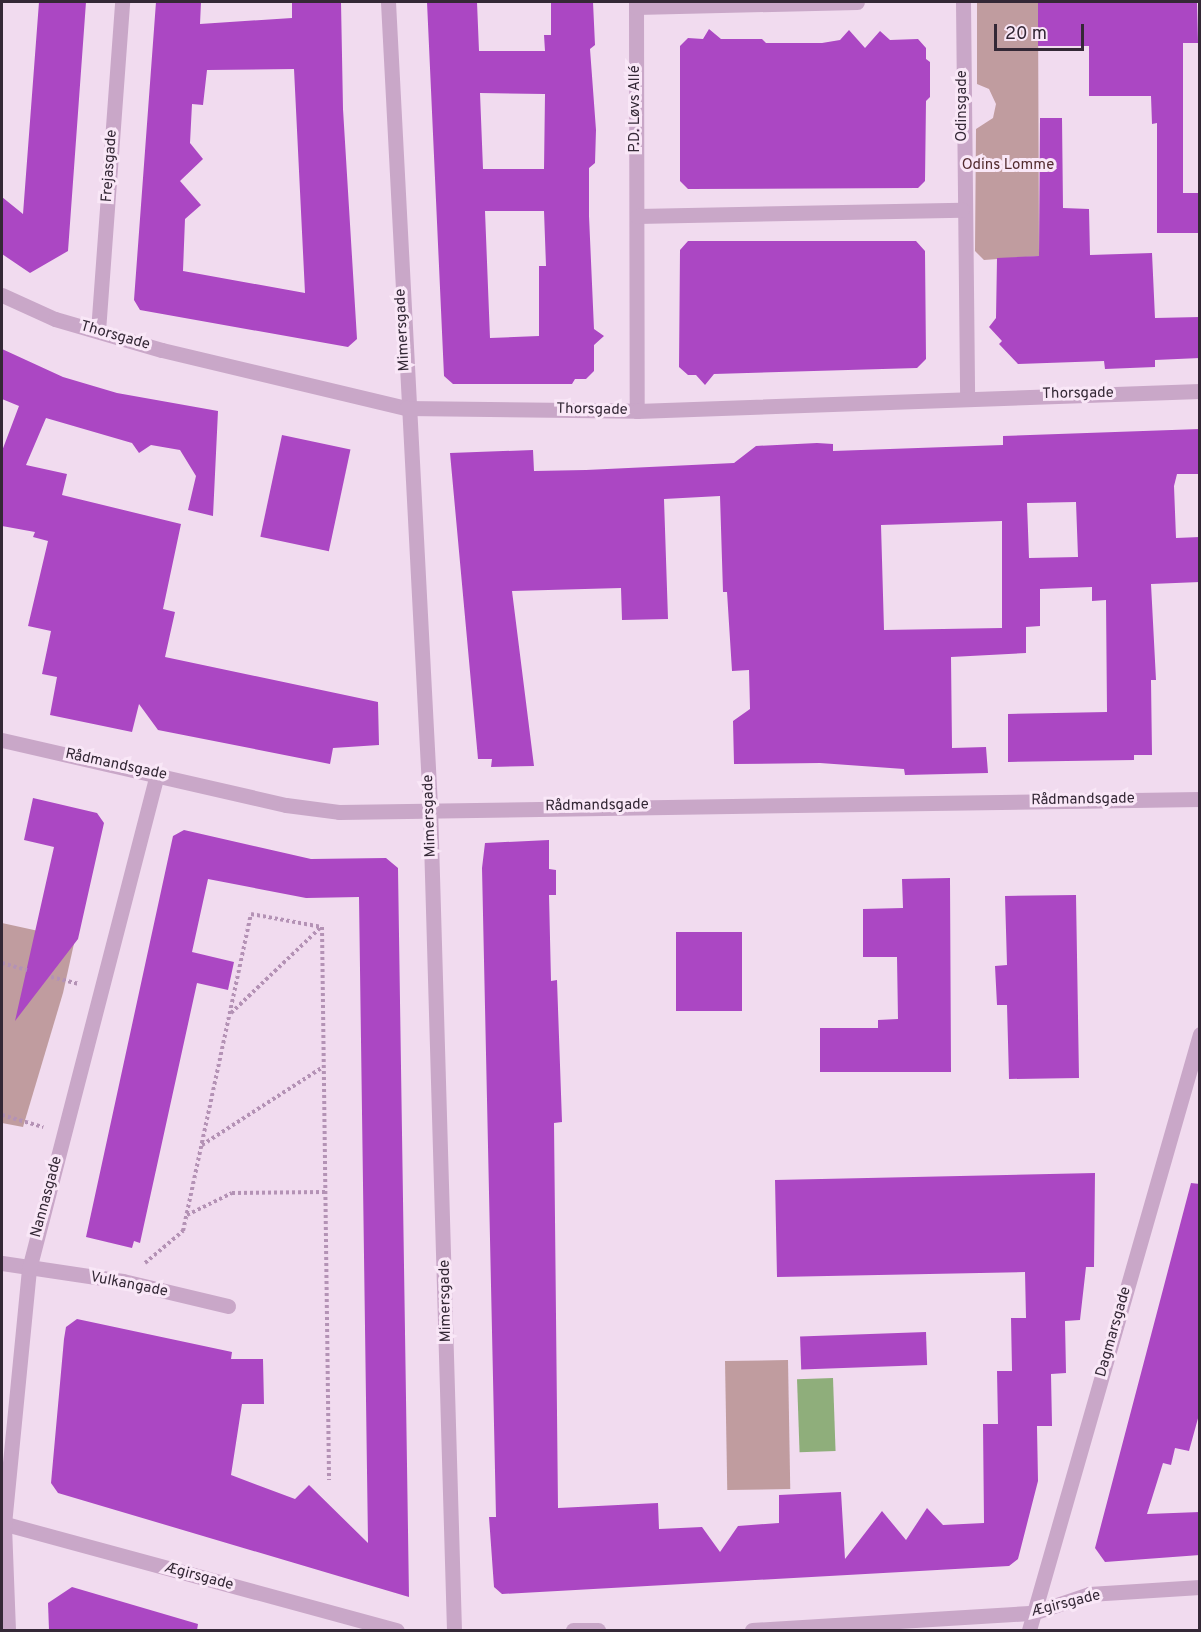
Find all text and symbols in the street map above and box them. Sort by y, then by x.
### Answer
scale bar [997,12,1087,50]
text: 20 m [1005,23,1047,46]
street label: P.D. Løvs Allé [627,65,645,153]
street label: Odinsgade [954,70,972,142]
street label: Frejasgade [98,129,122,203]
park label: Odins Lomme [962,157,1054,175]
street label: Mimersgade [392,288,414,372]
street label: Thorsgade [78,318,152,354]
street label: Thorsgade [1042,384,1114,404]
street label: Thorsgade [556,400,628,420]
street label: Rådmandsgade [64,745,168,785]
street label: Mimersgade [420,774,440,858]
street label: Rådmandsgade [1031,790,1135,810]
street label: Rådmandsgade [545,796,649,816]
street label: Nannasgade [28,1154,66,1240]
street label: Mimersgade [436,1259,456,1343]
street label: Vulkangade [89,1269,169,1301]
street label: Dagmarsgade [1093,1285,1135,1379]
street label: Ægirsgade [163,1559,235,1595]
street label: Ægirsgade [1030,1587,1102,1621]

